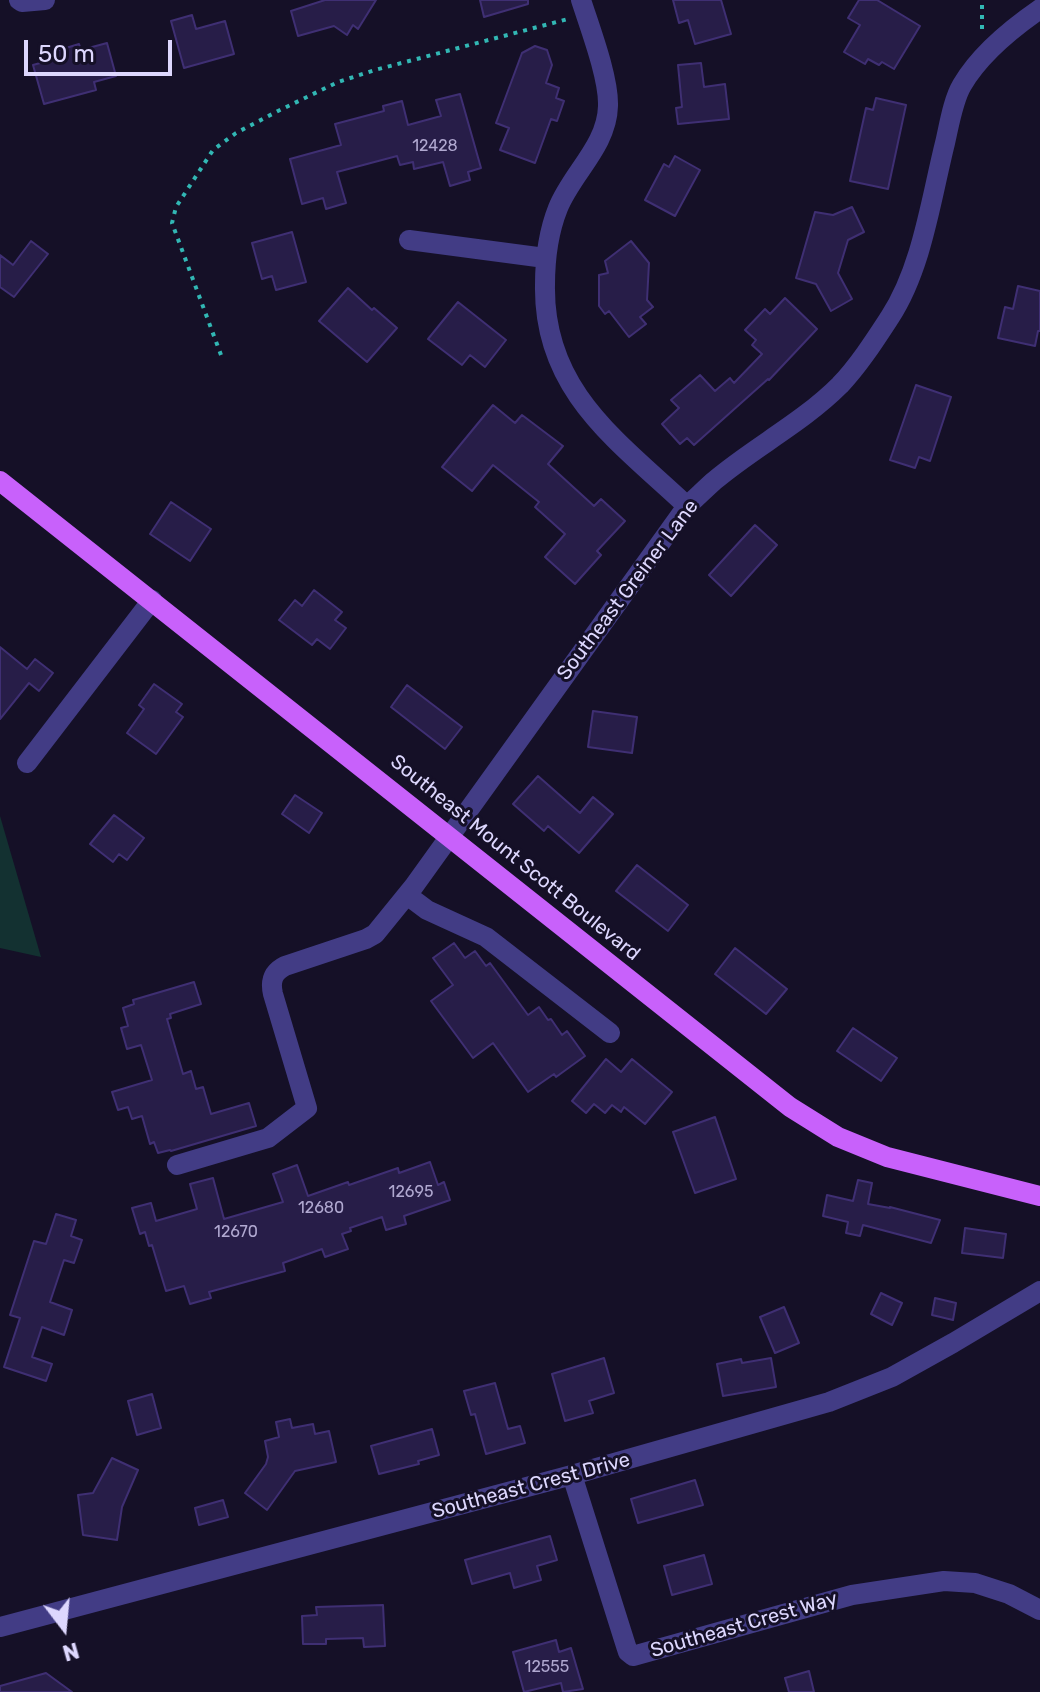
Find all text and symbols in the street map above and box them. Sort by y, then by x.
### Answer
scale bar [28,24,176,74]
text: 50 m [38,40,95,68]
house number: 12428 [412,136,458,156]
street label: Southeast Greiner Lane [552,495,704,685]
street label: Southeast Mount Scott Boulevard [385,750,645,966]
house number: 12695 [389,1182,433,1202]
house number: 12680 [298,1198,344,1218]
house number: 12670 [214,1222,258,1242]
street label: Southeast Crest Drive [429,1448,633,1524]
street label: Southeast Crest Way [648,1587,840,1663]
north arrow [24,1588,104,1668]
text: N [59,1636,82,1667]
house number: 12555 [525,1657,569,1677]

